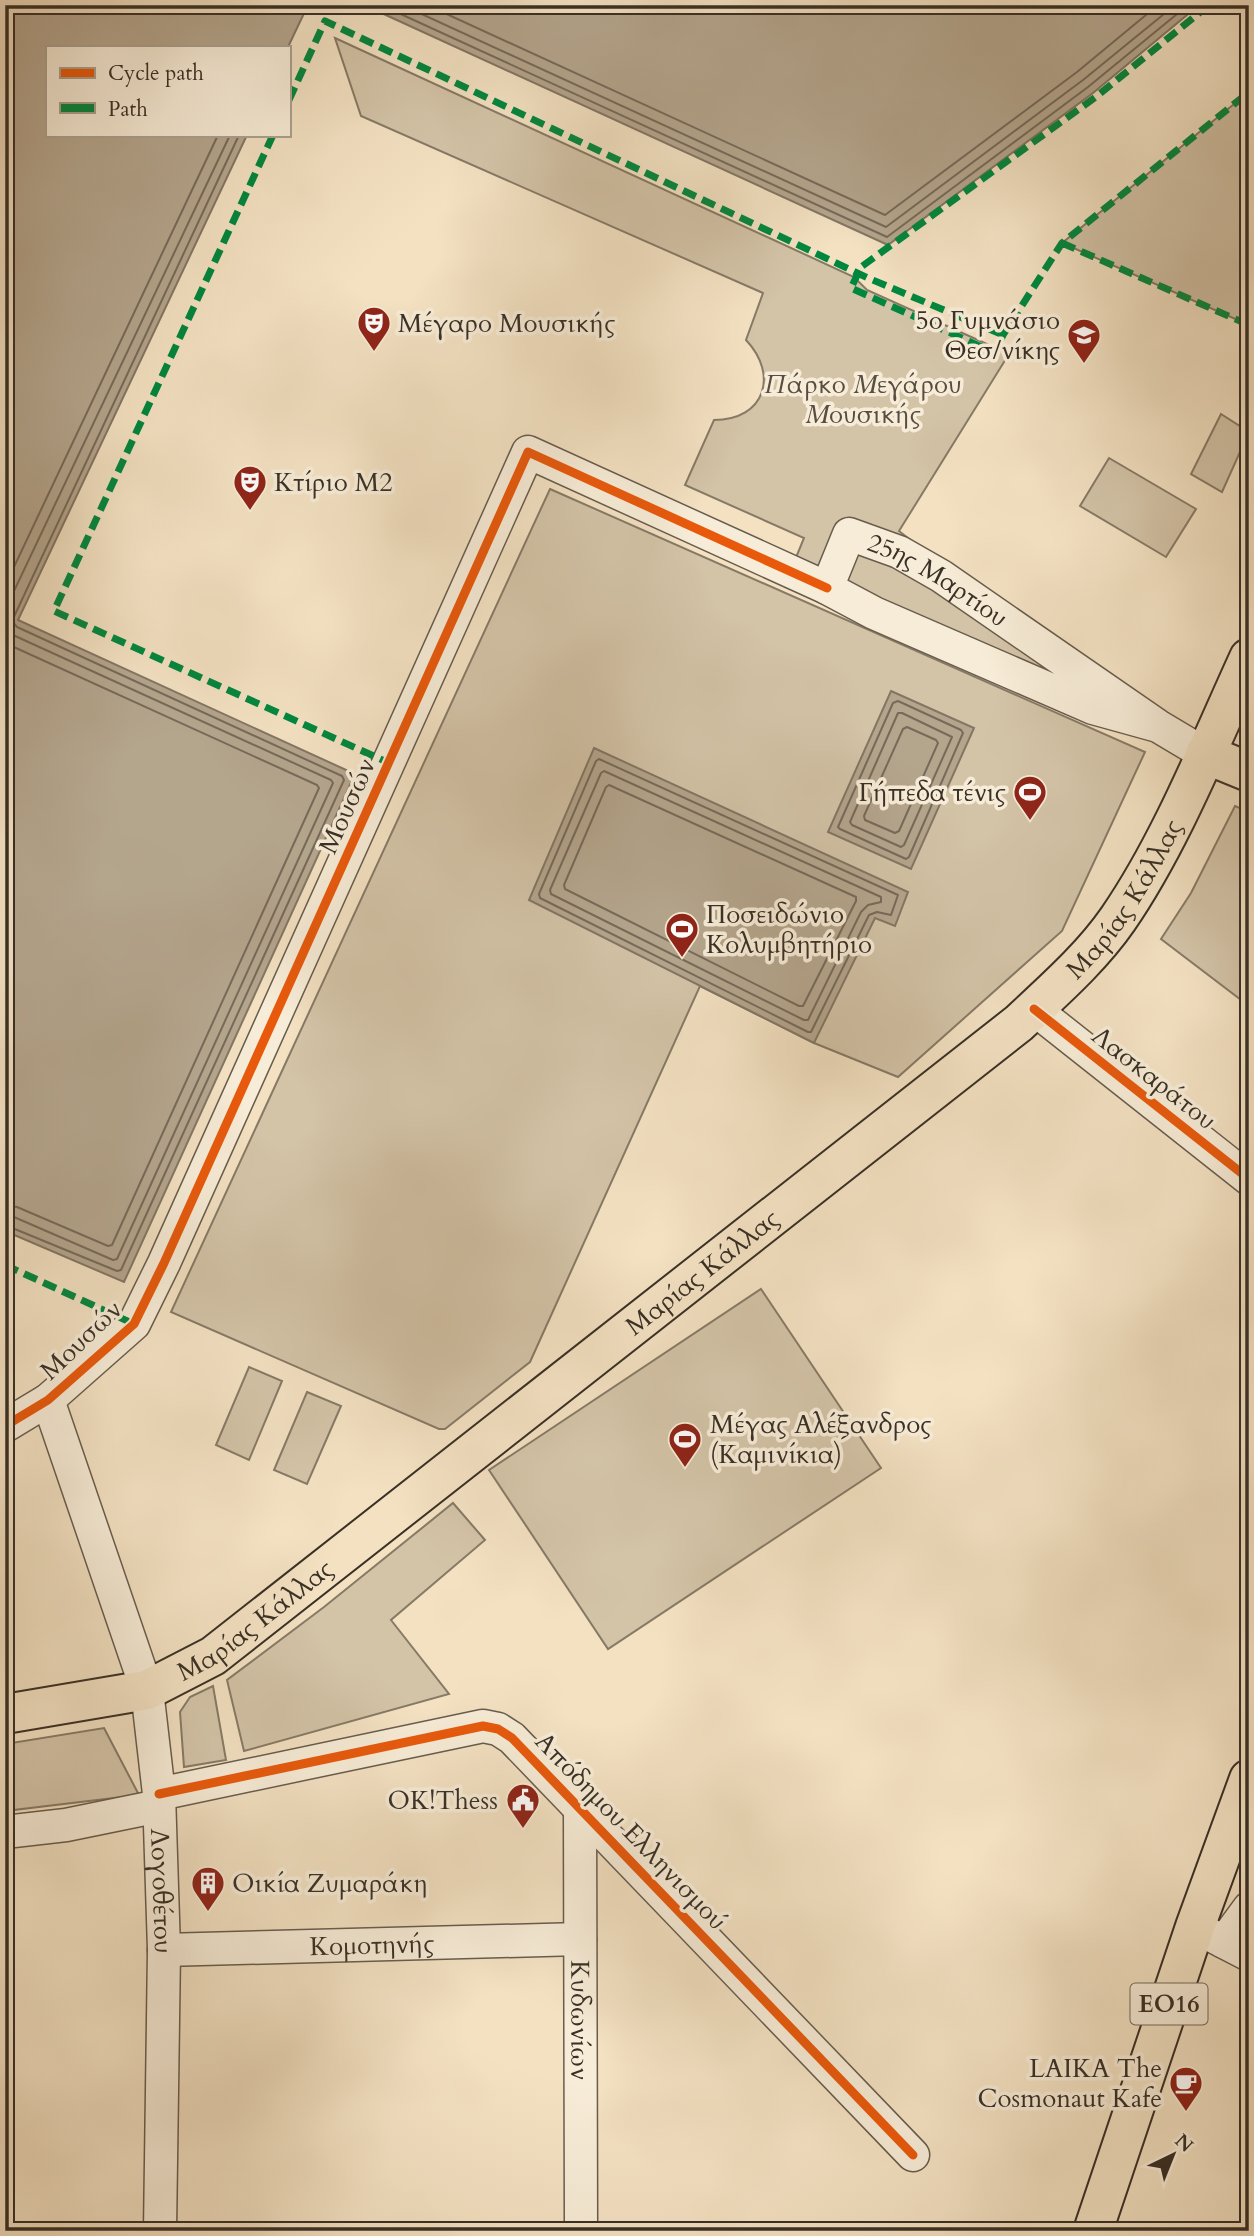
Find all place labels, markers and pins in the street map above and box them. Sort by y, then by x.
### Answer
place label: 5ο Γυμνάσιο Θεσ/νίκης [915,303,1060,368]
theatre icon: Μέγαρο Μουσικής [355,304,393,353]
place label: Μέγαρο Μουσικής [398,306,615,341]
school or university icon: 5ο Γυμνάσιο Θεσ/νίκης [1065,316,1103,365]
theatre icon: Κτίριο Μ2 [231,463,269,512]
place label: Κτίριο Μ2 [274,465,393,500]
sports icon: Γήπεδα τένις [1011,773,1049,822]
place label: Γήπεδα τένις [859,775,1006,810]
place label: Ποσειδώνιο Κολυμβητήριο [706,897,872,962]
sports icon: Ποσειδώνιο Κολυμβητήριο [663,910,701,959]
place label: Μέγας Αλέξανδρος (Καμινίκια) [710,1407,931,1472]
sports icon: Μέγας Αλέξανδρος (Καμινίκια) [666,1420,704,1469]
public building icon: OK!Thess [504,1781,542,1830]
place label: OK!Thess [387,1783,498,1818]
building icon: Οικία Ζυμαράκη [189,1864,227,1913]
place label: Οικία Ζυμαράκη [232,1866,427,1901]
place label: LAIKA The Cosmonaut Kafe [978,2051,1162,2116]
cafe icon: LAIKA The Cosmonaut Kafe [1167,2064,1205,2113]

